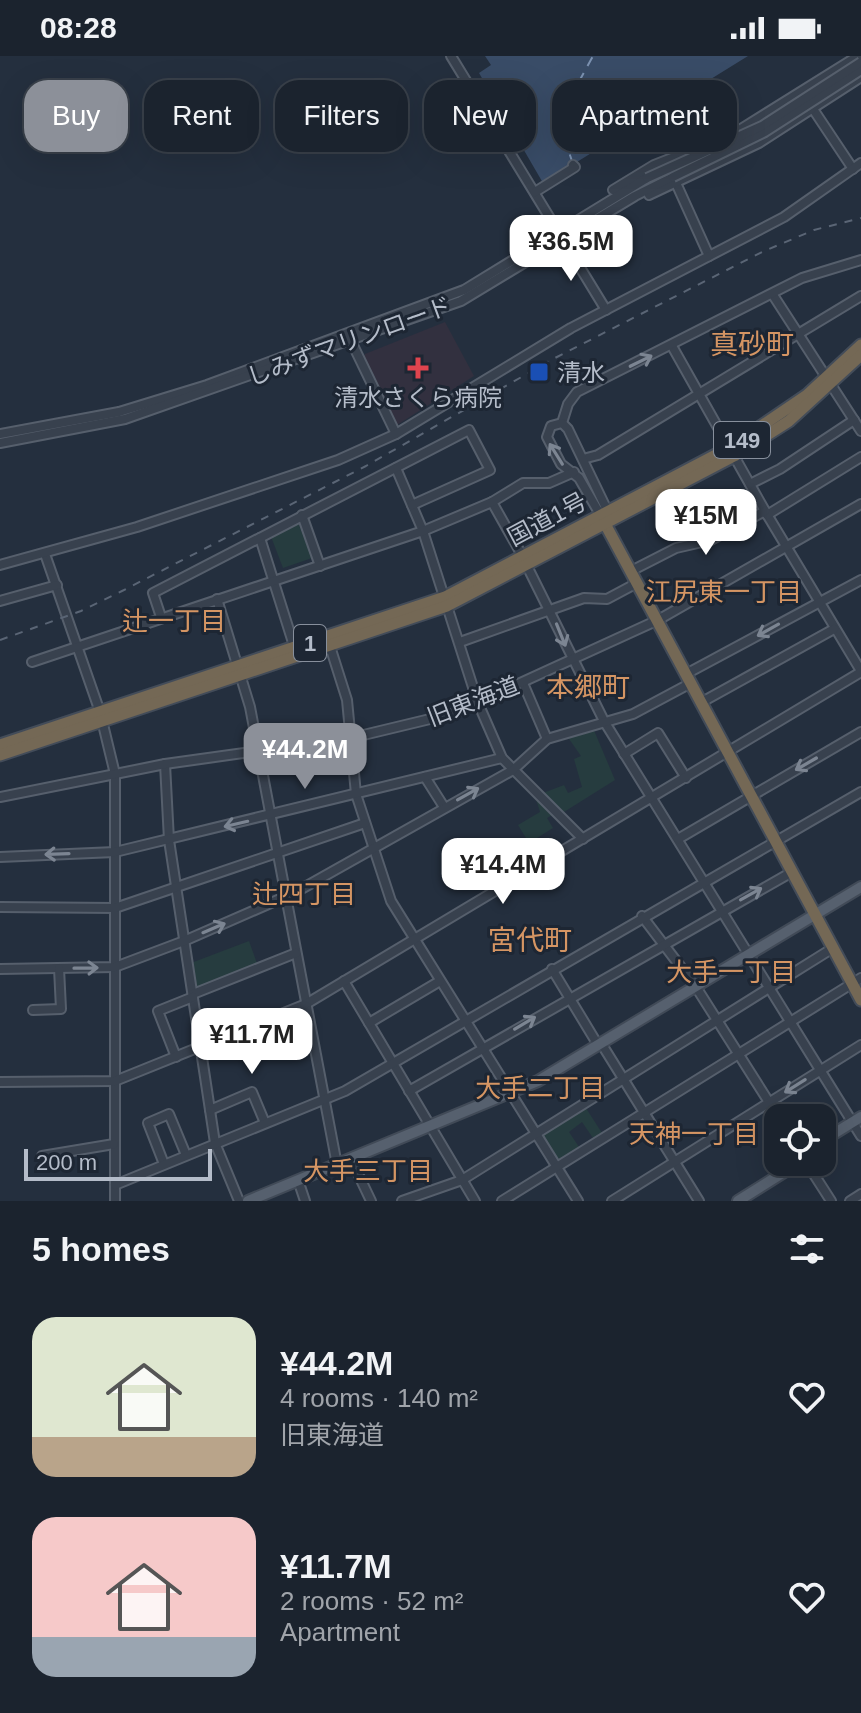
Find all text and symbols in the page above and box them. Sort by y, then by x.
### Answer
text: 08:28 [40,11,117,44]
chip: Buy [24,80,128,152]
chip: Rent [144,80,259,152]
chip: Filters [275,80,408,152]
chip: New [424,80,536,152]
chip: Apartment [552,80,737,152]
pin: ¥36.5M [506,215,636,283]
text: ¥36.5M [528,226,614,256]
street label: しみずマリンロード [243,291,455,391]
district label: 真砂町 [710,329,794,360]
one-way arrow [628,353,652,368]
marker: 清水さくら病院 [407,357,429,379]
place label: 清水 [557,359,605,386]
marker: 清水 [528,361,550,383]
place label: 清水さくら病院 [334,384,502,411]
road number: 149 [714,422,770,458]
one-way arrow [548,443,564,466]
street label: 国道1号 [503,487,591,551]
pin: ¥15M [659,489,753,557]
text: ¥15M [673,500,739,530]
district label: 江尻東一丁目 [646,577,802,607]
district label: 辻一丁目 [122,606,226,636]
one-way arrow [555,622,569,647]
one-way arrow [756,623,780,639]
road number: 1 [294,625,326,661]
street label: 旧東海道 [423,671,523,731]
district label: 本郷町 [546,672,630,703]
pin: ¥44.2M [240,723,370,791]
text: ¥44.2M [262,734,348,764]
one-way arrow [795,756,818,772]
one-way arrow [456,786,480,801]
one-way arrow [223,817,249,832]
pin: ¥14.4M [438,838,568,906]
one-way arrow [44,847,71,862]
text: ¥14.4M [460,849,546,879]
district label: 辻四丁目 [252,879,356,909]
one-way arrow [738,886,762,902]
one-way arrow [201,920,226,935]
district label: 宮代町 [488,925,572,956]
district label: 大手一丁目 [666,957,796,987]
one-way arrow [72,960,99,976]
pin: ¥11.7M [187,1008,317,1076]
one-way arrow [513,1014,536,1030]
text: ¥11.7M [209,1019,295,1049]
district label: 大手二丁目 [475,1073,605,1103]
one-way arrow [784,1079,807,1095]
map controls [764,1104,836,1176]
button: locate [764,1104,836,1176]
district label: 天神一丁目 [629,1119,759,1149]
scale bar [24,1145,212,1181]
text: 200 m [36,1150,97,1175]
district label: 大手三丁目 [303,1156,433,1186]
icon: filters [785,1227,829,1271]
text: 5 homes [32,1230,170,1268]
text: ¥44.2M [280,1344,393,1382]
icon: home [96,1349,192,1445]
icon: heart [785,1375,829,1419]
text: 4 rooms · 140 m² [280,1383,478,1413]
text: 旧東海道 [280,1420,384,1450]
text: ¥11.7M [280,1547,392,1585]
icon: home [96,1549,192,1645]
icon: heart [785,1575,829,1619]
text: 2 rooms · 52 m² [280,1586,464,1616]
text: Apartment [280,1617,400,1647]

